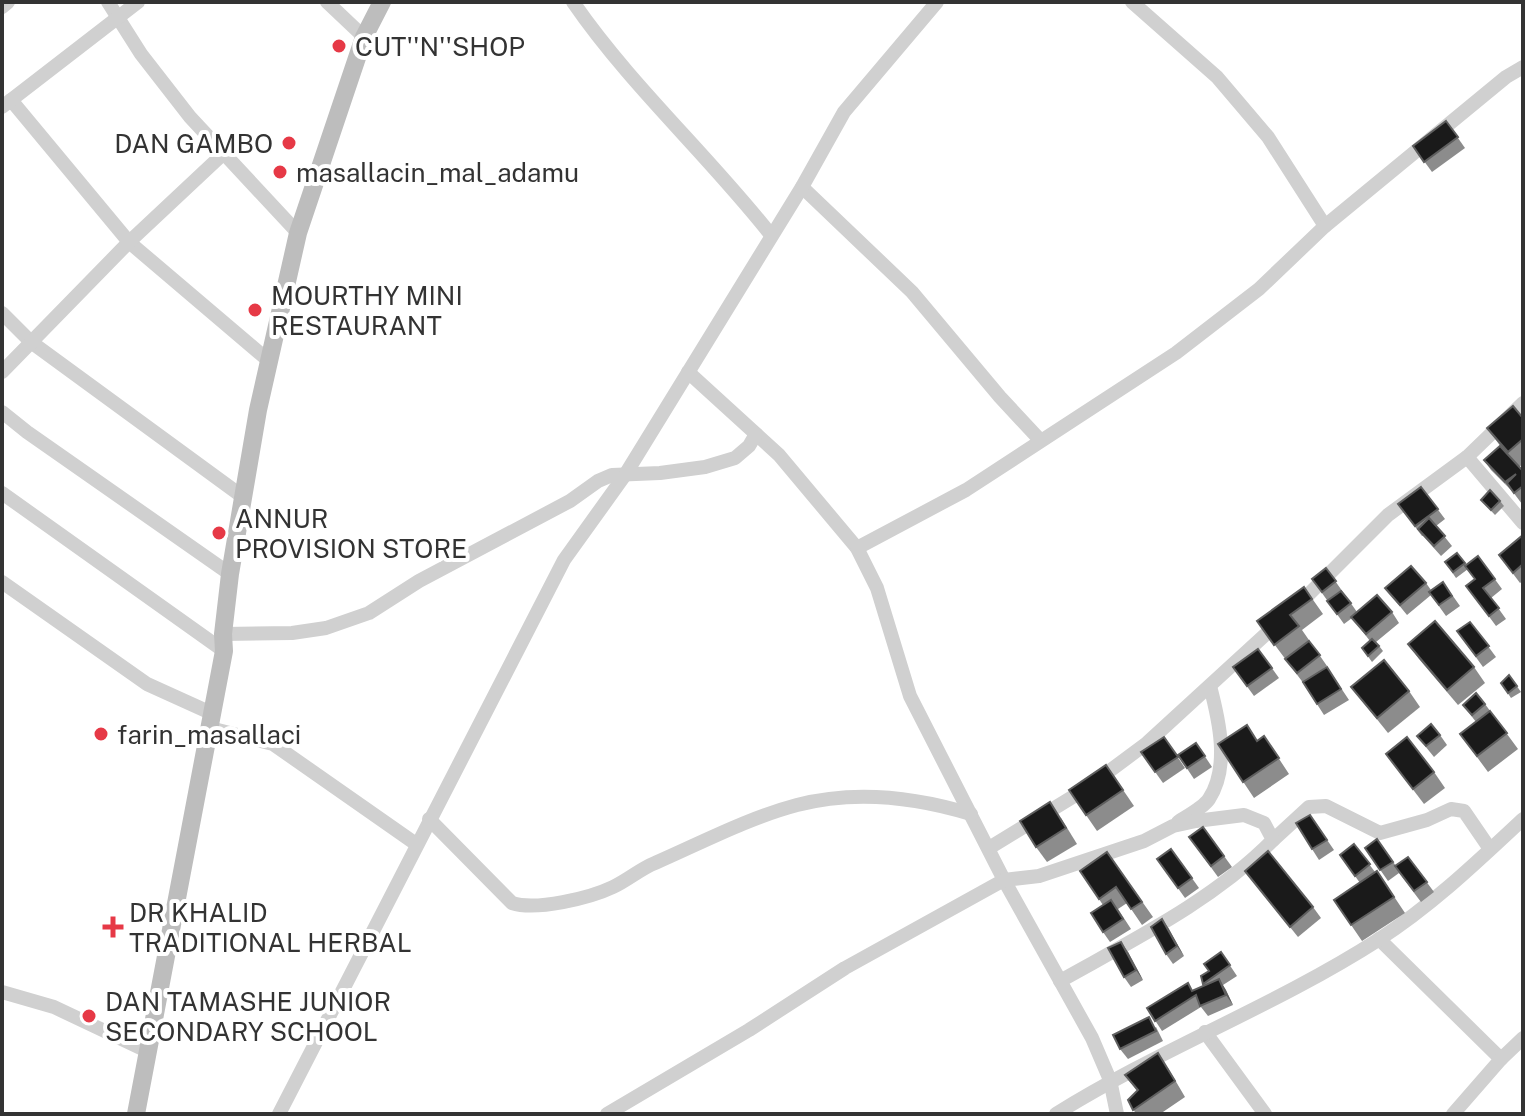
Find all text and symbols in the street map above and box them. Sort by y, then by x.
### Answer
place label: CUT''N''SHOP [355,31,525,62]
marker: CUT''N''SHOP [330,37,348,55]
place label: DAN GAMBO [114,128,273,159]
marker: DAN GAMBO [280,134,298,152]
place label: masallacin_mal_adamu [296,157,579,188]
marker: masallacin_mal_adamu [271,163,289,181]
place label: MOURTHY MINI RESTAURANT [271,280,463,341]
marker: MOURTHY MINI RESTAURANT [246,301,264,319]
place label: ANNUR PROVISION STORE [235,503,467,564]
marker: ANNUR PROVISION STORE [210,524,228,542]
place label: farin_masallaci [117,719,301,750]
marker: farin_masallaci [92,725,110,743]
place label: DR KHALID TRADITIONAL HERBAL [129,897,412,958]
marker: DR KHALID TRADITIONAL HERBAL [104,918,122,936]
place label: DAN TAMASHE JUNIOR SECONDARY SCHOOL [105,986,391,1047]
marker: DAN TAMASHE JUNIOR SECONDARY SCHOOL [80,1007,98,1025]

